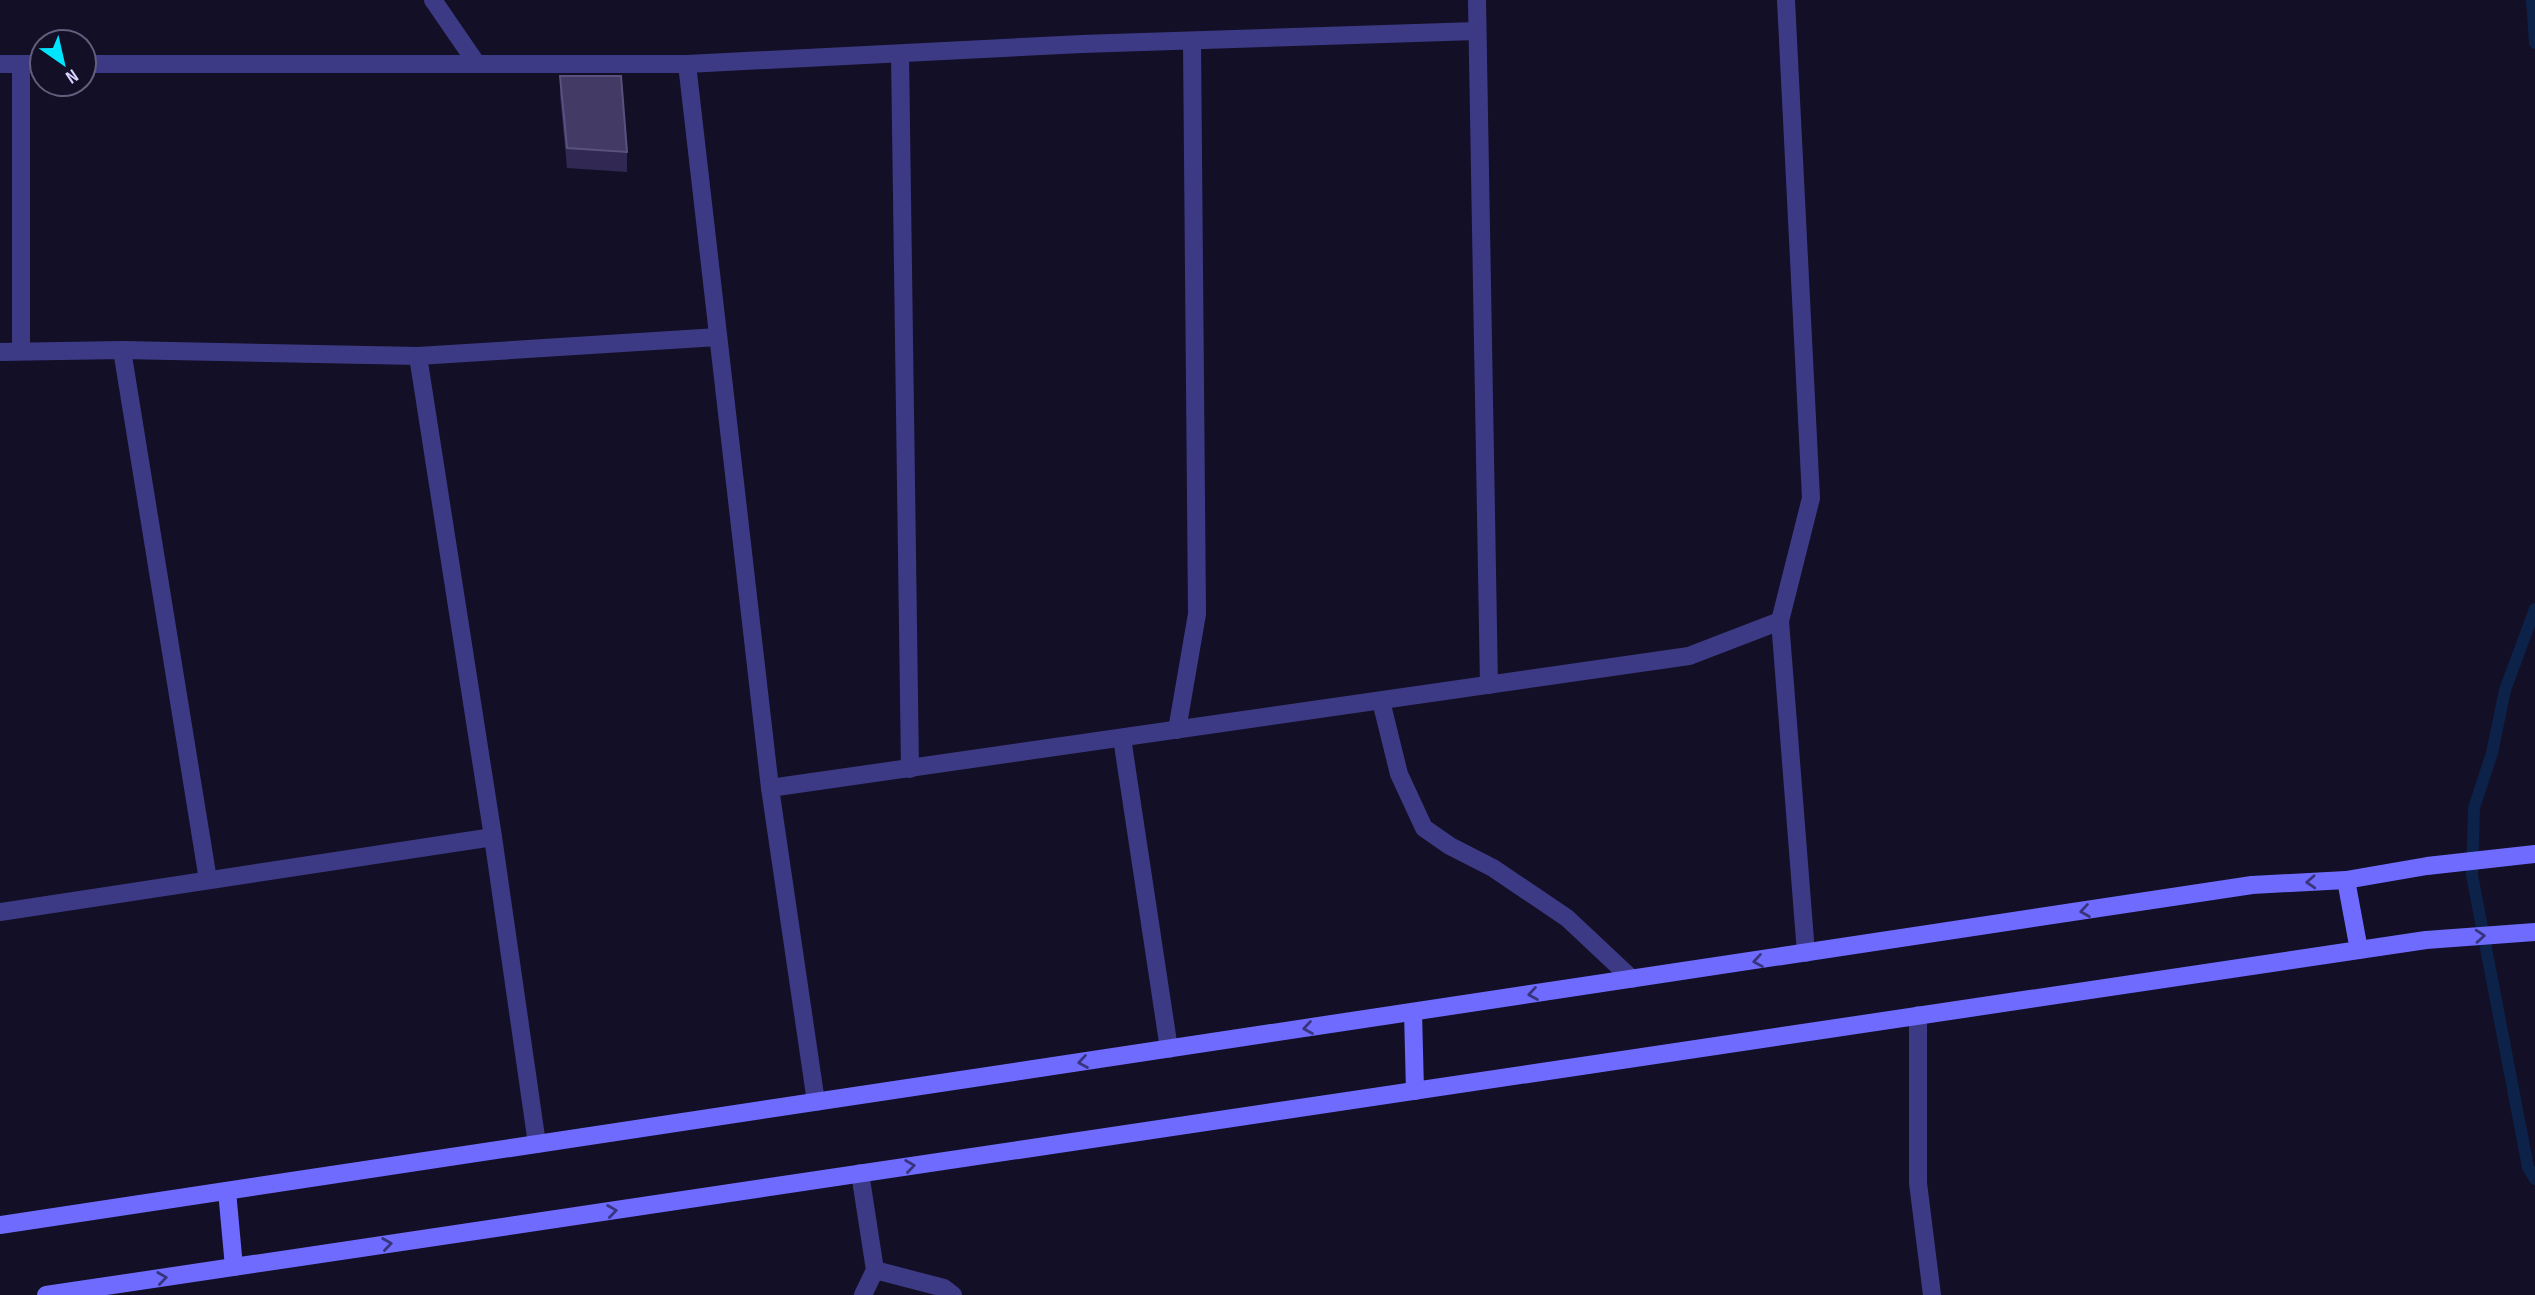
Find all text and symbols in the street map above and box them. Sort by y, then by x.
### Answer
north arrow [28,28,98,98]
text: N [61,63,82,88]
one-way arrow [2305,874,2316,889]
one-way arrow [2080,903,2091,918]
one-way arrow [2475,929,2486,944]
one-way arrow [1752,953,1764,968]
one-way arrow [1527,987,1539,1002]
one-way arrow [1302,1020,1314,1035]
one-way arrow [1077,1054,1089,1069]
one-way arrow [904,1159,916,1174]
one-way arrow [606,1203,618,1218]
one-way arrow [381,1237,393,1252]
one-way arrow [156,1271,168,1286]

